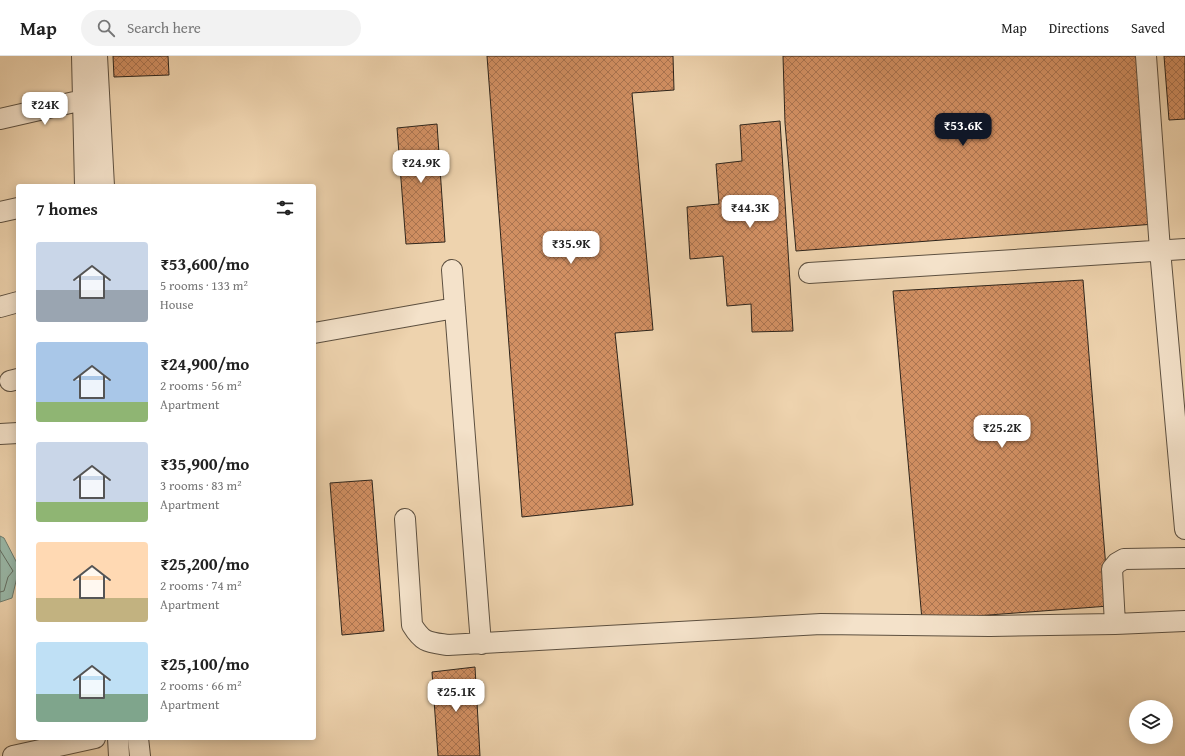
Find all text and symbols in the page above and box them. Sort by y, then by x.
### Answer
search box [81,10,361,46]
text: Map [20,14,57,42]
icon: search [95,17,117,39]
text: Search here [127,17,201,38]
text: Map [1001,18,1027,38]
text: Directions [1049,18,1109,38]
text: Saved [1131,18,1165,38]
pin: ₹24K [21,92,69,126]
text: ₹24K [31,95,59,114]
pin: ₹53.6K [930,113,996,147]
text: ₹53.6K [944,116,982,135]
pin: ₹24.9K [388,150,454,184]
text: ₹24.9K [402,153,440,172]
pin: ₹44.3K [717,195,783,229]
text: 7 homes [36,196,98,221]
icon: filters [274,197,296,219]
text: ₹44.3K [731,198,769,217]
pin: ₹35.9K [538,231,604,265]
text: ₹35.9K [552,234,590,253]
text: ₹53,600/mo [160,251,249,276]
icon: home [68,258,116,306]
text: 5 rooms · 133 m² [160,276,248,295]
text: House [160,295,194,314]
text: ₹24,900/mo [160,351,249,376]
icon: home [68,358,116,406]
text: 2 rooms · 56 m² [160,376,242,395]
text: Apartment [160,395,220,414]
pin: ₹25.2K [969,415,1035,449]
text: ₹25.2K [983,418,1021,437]
text: ₹35,900/mo [160,451,249,476]
icon: home [68,458,116,506]
text: 3 rooms · 83 m² [160,476,242,495]
text: Apartment [160,495,220,514]
text: ₹25,200/mo [160,551,249,576]
icon: home [68,558,116,606]
text: 2 rooms · 74 m² [160,576,242,595]
text: Apartment [160,595,220,614]
text: ₹25,100/mo [160,651,249,676]
icon: home [68,658,116,706]
text: 2 rooms · 66 m² [160,676,242,695]
pin: ₹25.1K [423,679,489,713]
text: ₹25.1K [437,682,475,701]
text: Apartment [160,695,220,714]
map controls [1129,700,1173,744]
button: layers [1129,700,1173,744]

